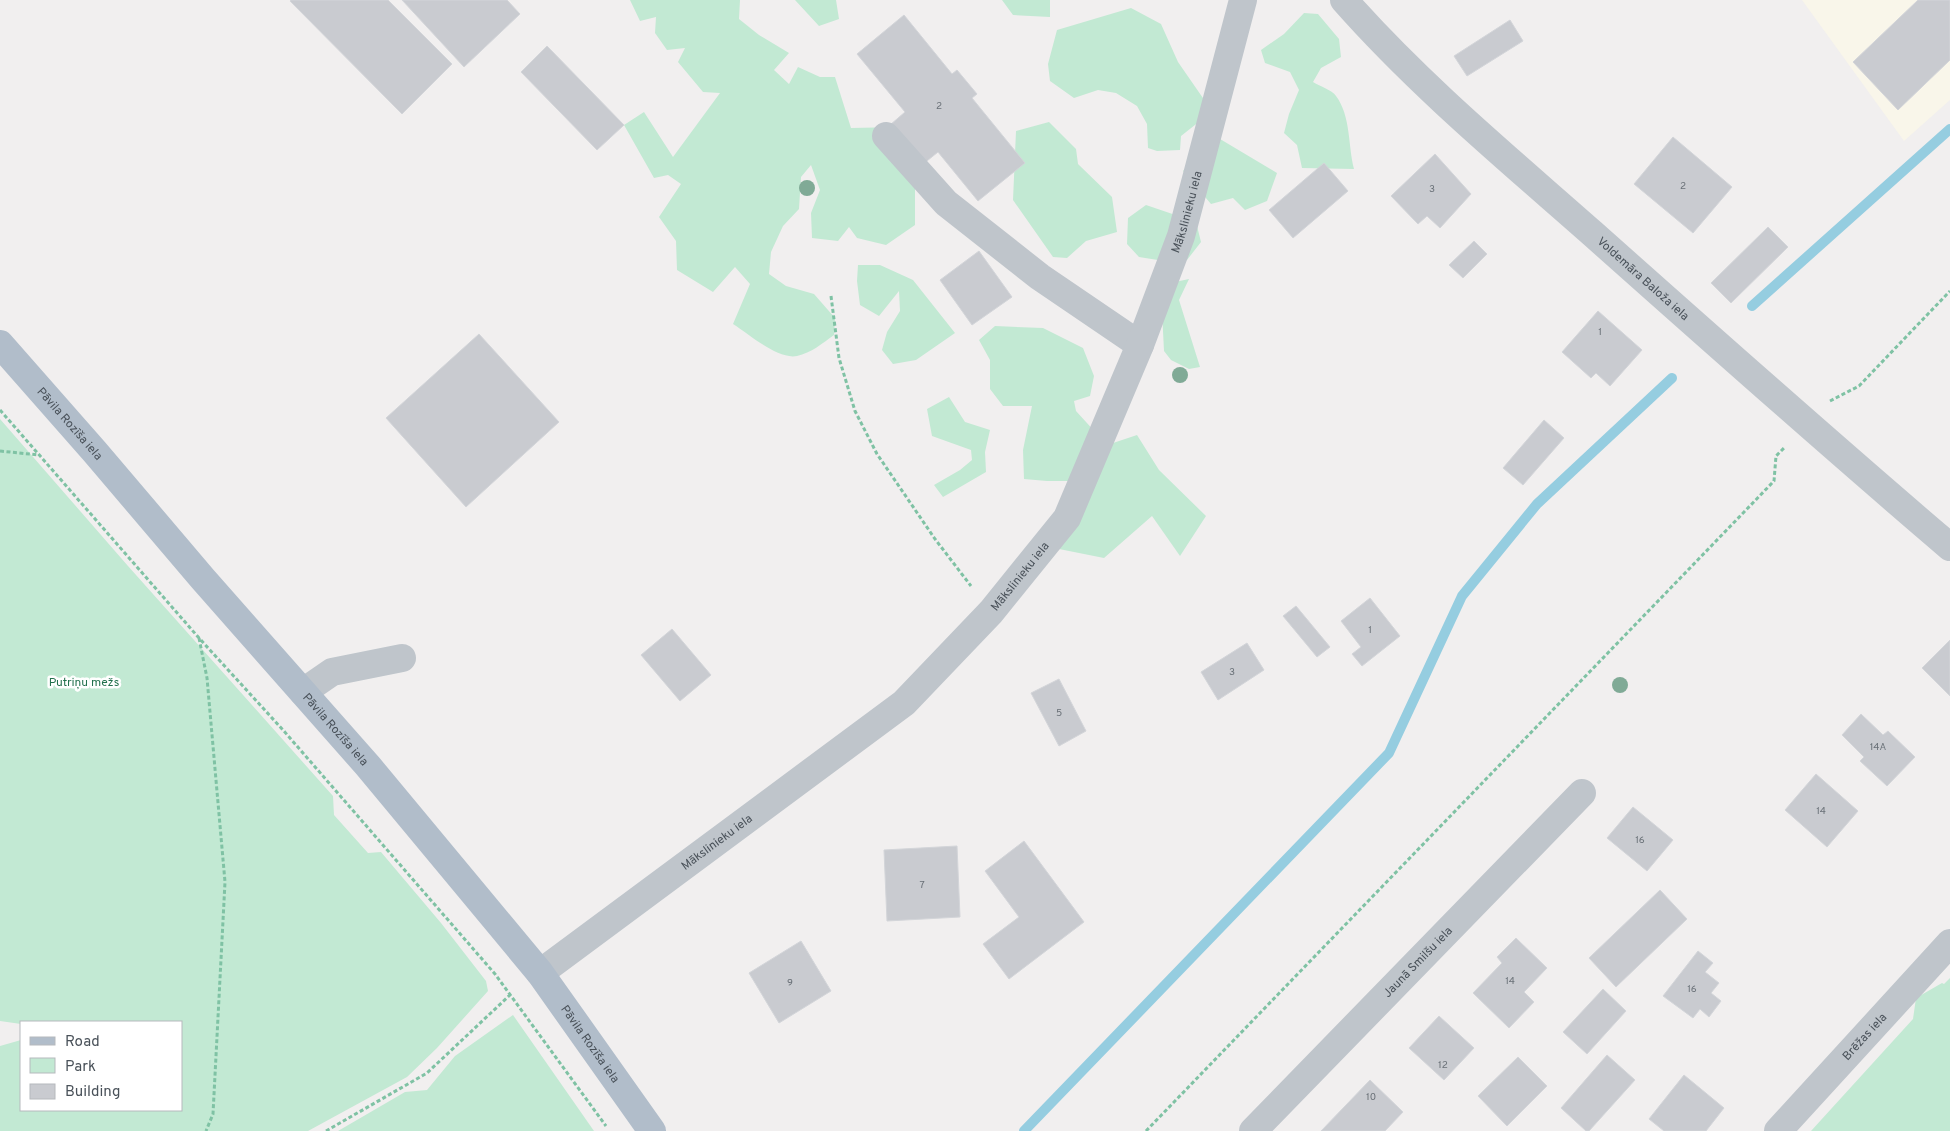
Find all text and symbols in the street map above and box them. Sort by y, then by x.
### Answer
house number: 2 [936,100,942,113]
street label: Mākslinieku iela [1168,169,1207,256]
house number: 2 [1680,180,1686,193]
house number: 3 [1429,183,1435,196]
street label: Voldemāra Baloža iela [1593,234,1692,325]
house number: 1 [1598,326,1602,339]
street label: Pāvila Rozīša iela [33,384,106,464]
street label: Mākslinieku iela [988,539,1053,615]
house number: 1 [1368,624,1372,637]
house number: 3 [1229,666,1235,679]
park label: Putriņu mežs [49,675,119,691]
street label: Pāvila Rozīša iela [298,690,371,770]
house number: 5 [1056,707,1062,720]
house number: 14A [1870,741,1886,754]
house number: 14 [1816,805,1826,818]
street label: Mākslinieku iela [679,811,756,874]
house number: 16 [1635,834,1645,847]
house number: 7 [919,879,925,892]
street label: Jaunā Smilšu iela [1380,924,1457,1002]
house number: 14 [1505,975,1515,988]
house number: 9 [787,977,793,990]
house number: 16 [1687,983,1697,996]
street label: Pāvila Rozīša iela [556,1002,623,1087]
street label: Brēžas iela [1839,1010,1891,1064]
legend [20,1021,182,1111]
text: Road [65,1033,100,1052]
text: Park [65,1058,96,1077]
house number: 12 [1438,1059,1448,1072]
text: Building [65,1083,120,1102]
house number: 10 [1366,1091,1376,1104]

